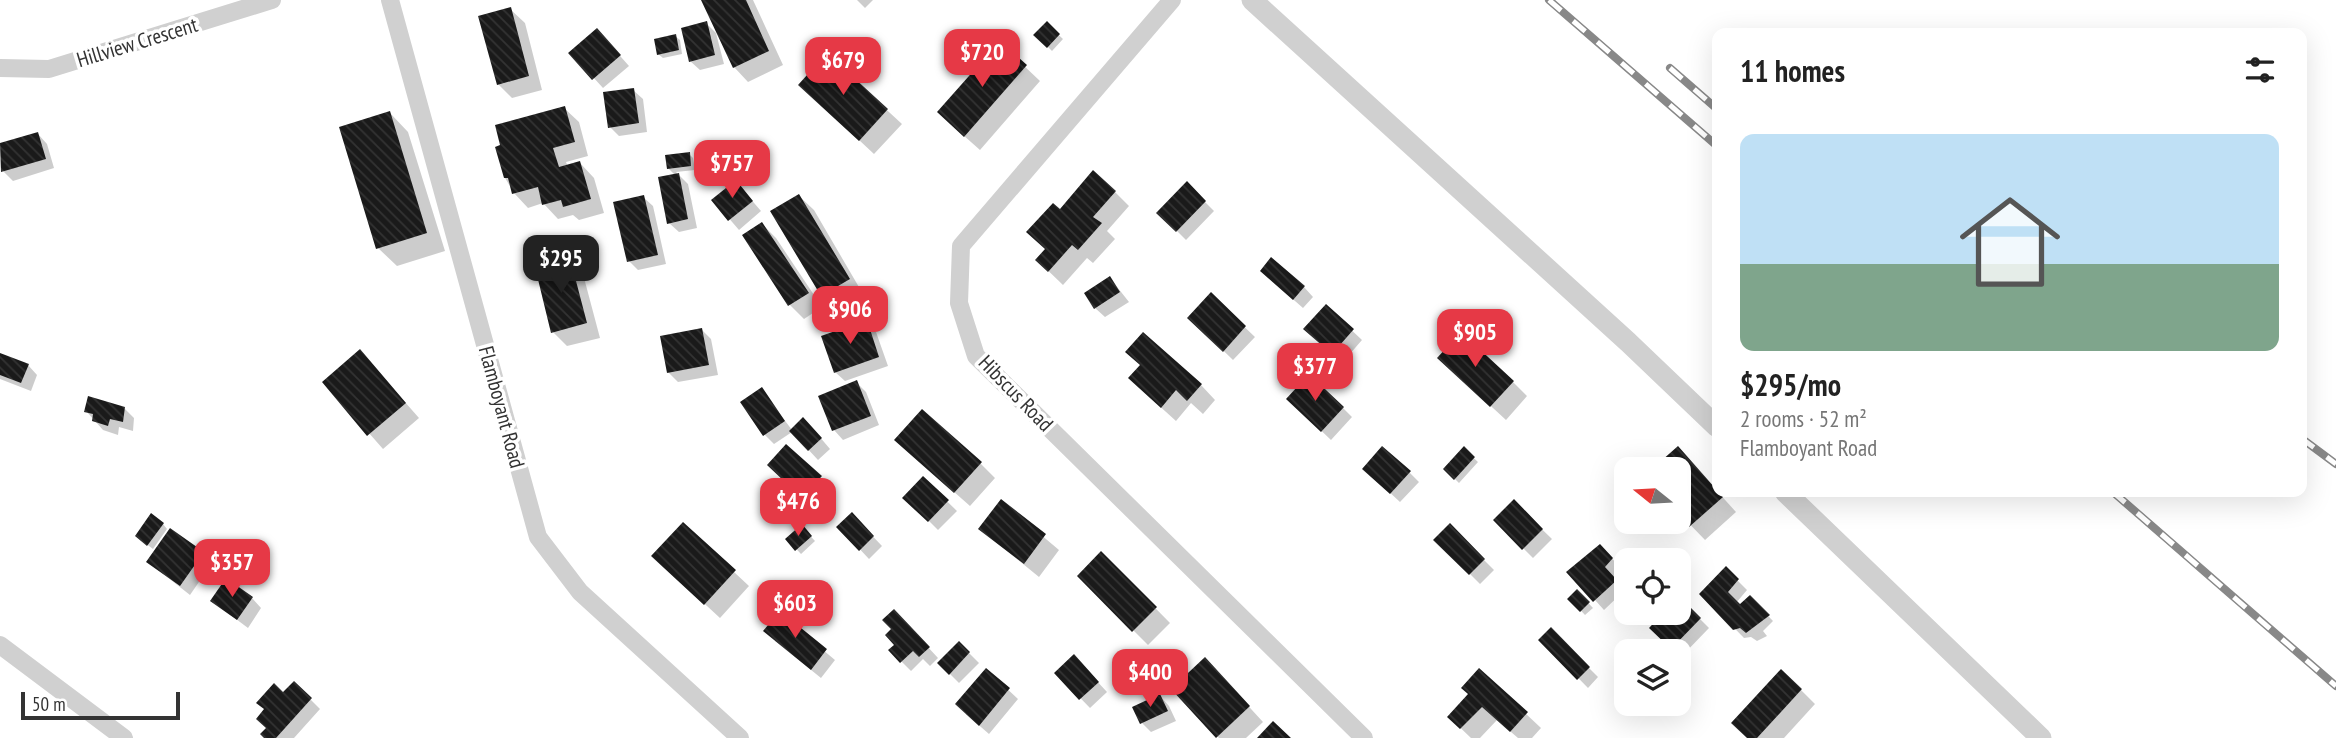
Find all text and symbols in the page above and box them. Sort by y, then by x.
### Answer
street label: Hillview Crescent [73,11,201,73]
pin: $720 [941,29,1023,89]
text: $720 [960,37,1004,66]
pin: $679 [802,38,884,97]
text: $679 [821,45,865,74]
text: 11 homes [1740,51,1845,90]
icon: filters [2241,51,2279,89]
pin: $757 [691,140,773,200]
text: $757 [710,148,754,177]
icon: home [1947,179,2073,305]
pin: $295 [520,236,602,295]
text: $295 [539,243,583,272]
pin: $906 [809,286,891,346]
text: $906 [828,294,872,323]
pin: $905 [1434,310,1516,369]
text: $905 [1453,317,1497,346]
street label: Flamboyant Road [473,343,531,471]
pin: $377 [1274,344,1356,403]
street label: Hibscus Road [973,349,1059,437]
text: $377 [1293,351,1337,380]
text: $295/mo [1740,365,1841,404]
text: 2 rooms · 52 m² [1740,404,1867,433]
text: Flamboyant Road [1740,433,1877,462]
north arrow [1614,457,1690,534]
map controls [1614,457,1691,716]
pin: $476 [757,478,839,538]
text: $476 [776,486,820,515]
pin: $357 [191,540,273,599]
text: $357 [210,547,254,576]
button: locate [1614,548,1691,625]
pin: $603 [754,580,836,640]
text: $603 [773,588,817,617]
button: layers [1614,639,1691,716]
pin: $400 [1109,650,1191,709]
text: $400 [1128,657,1172,686]
scale bar [21,689,180,721]
text: 50 m [32,692,66,716]

